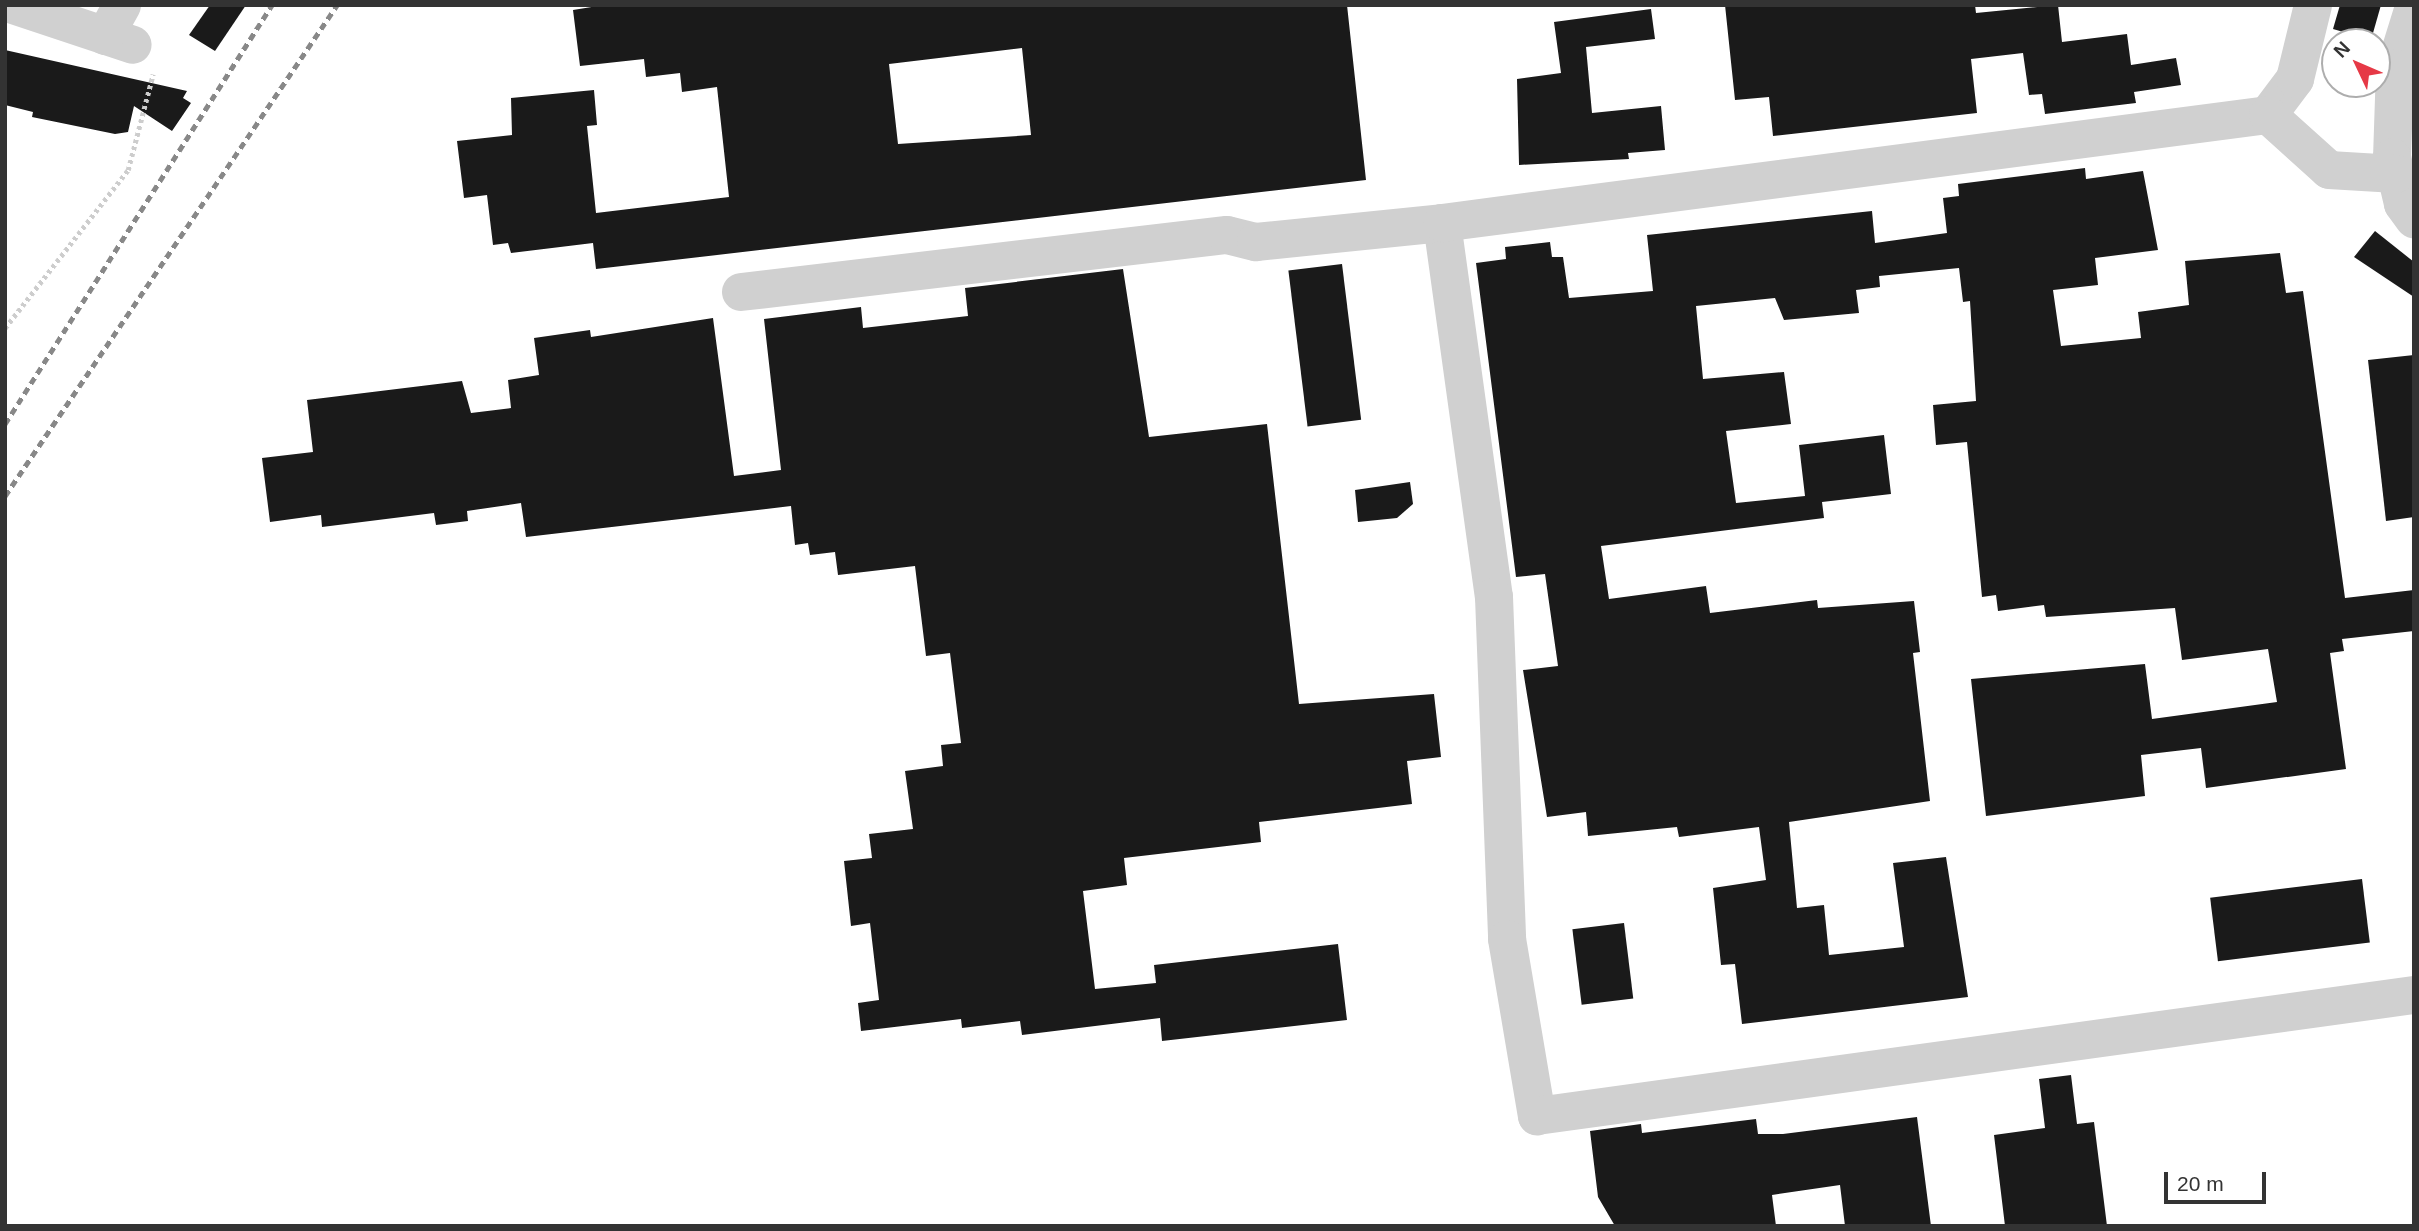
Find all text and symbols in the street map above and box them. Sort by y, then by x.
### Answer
north arrow [2321,28,2391,98]
text: N [2330,37,2354,62]
scale bar [2167,1158,2268,1202]
text: 20 m [2177,1172,2224,1195]

